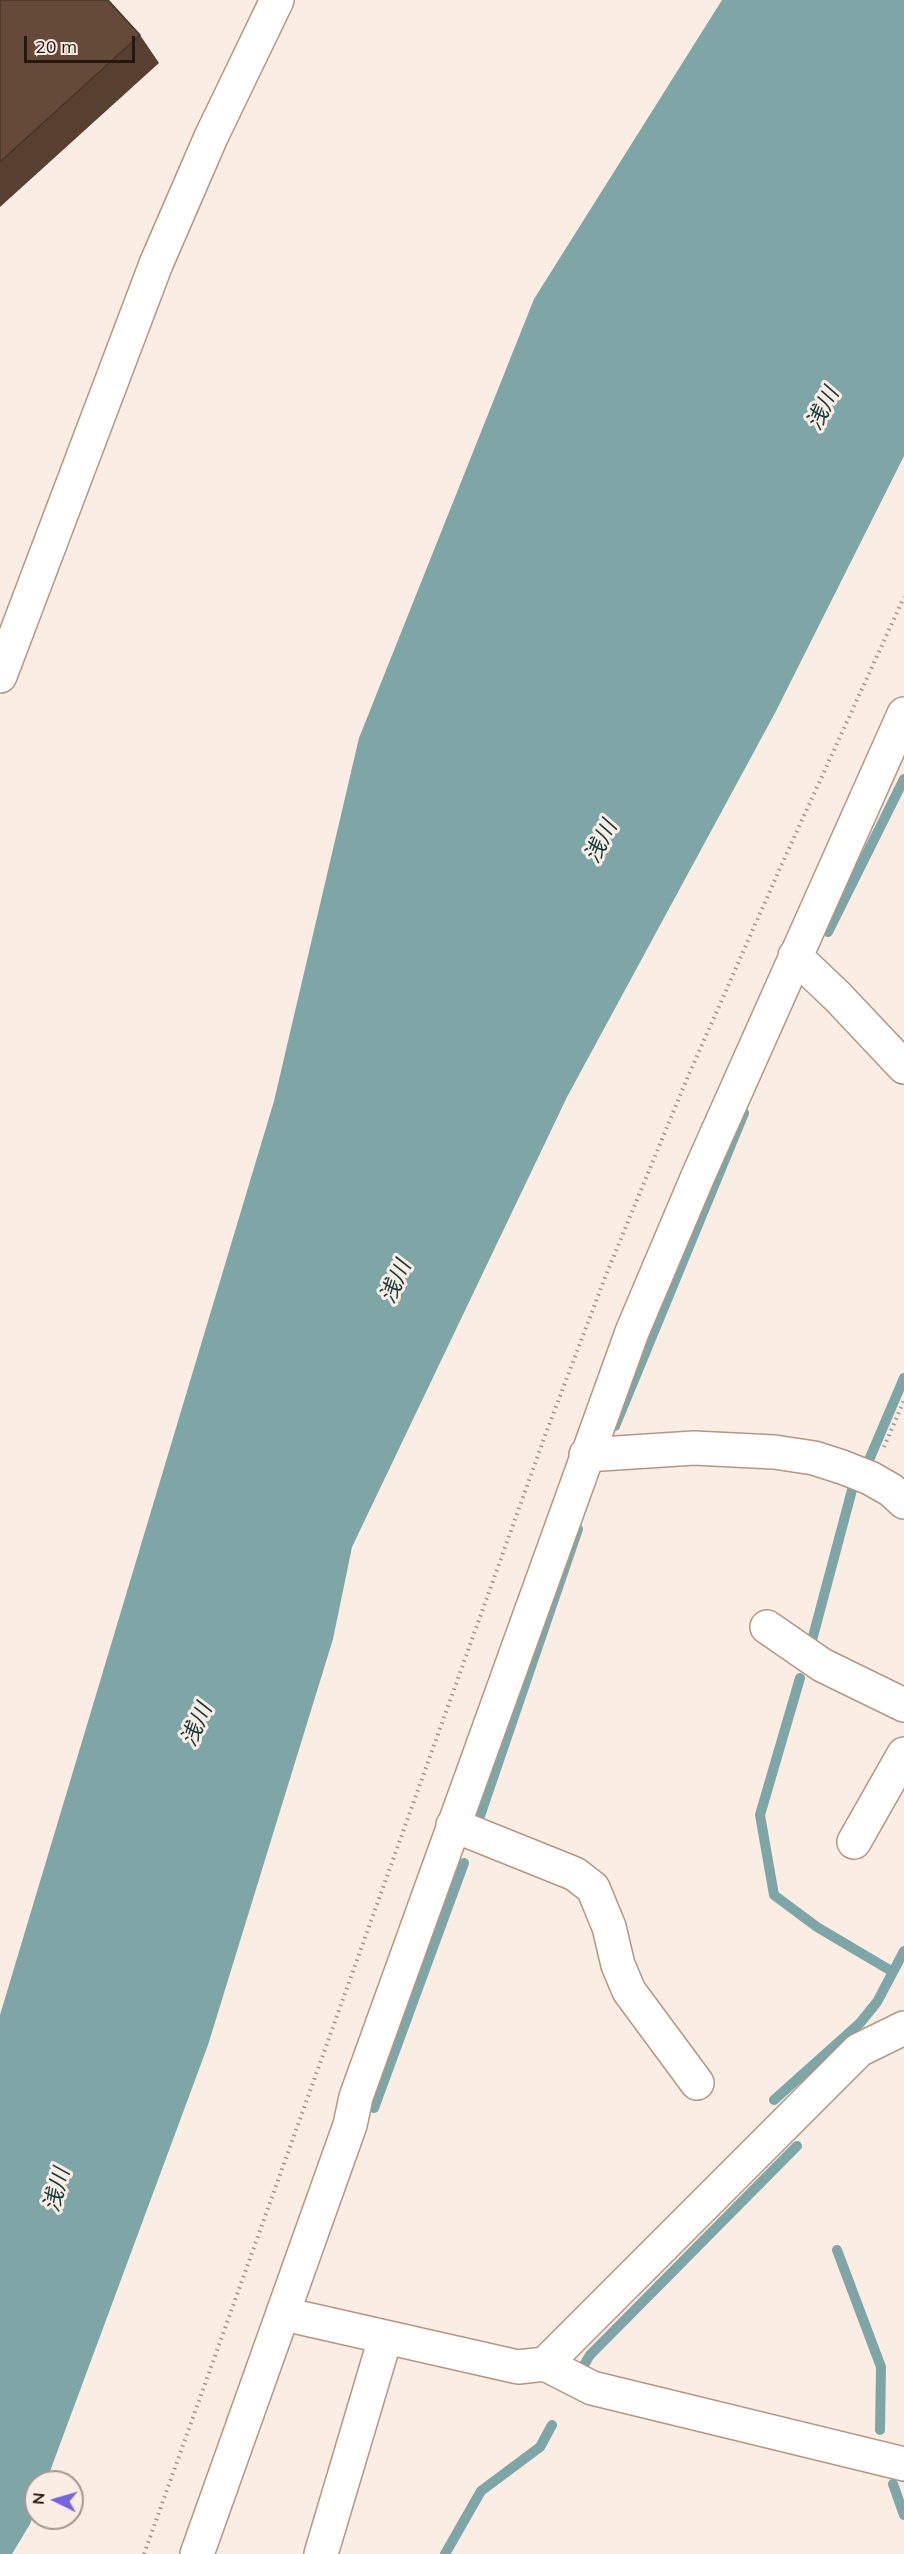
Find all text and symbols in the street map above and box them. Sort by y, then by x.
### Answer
scale bar [27,24,138,62]
text: 20 m [35,35,77,58]
water label: 浅川 [801,383,845,435]
water label: 浅川 [579,816,623,868]
water label: 浅川 [375,1257,417,1307]
water label: 浅川 [176,1700,218,1750]
water label: 浅川 [39,2165,75,2215]
north arrow [24,2470,84,2530]
text: N [28,2492,49,2506]

